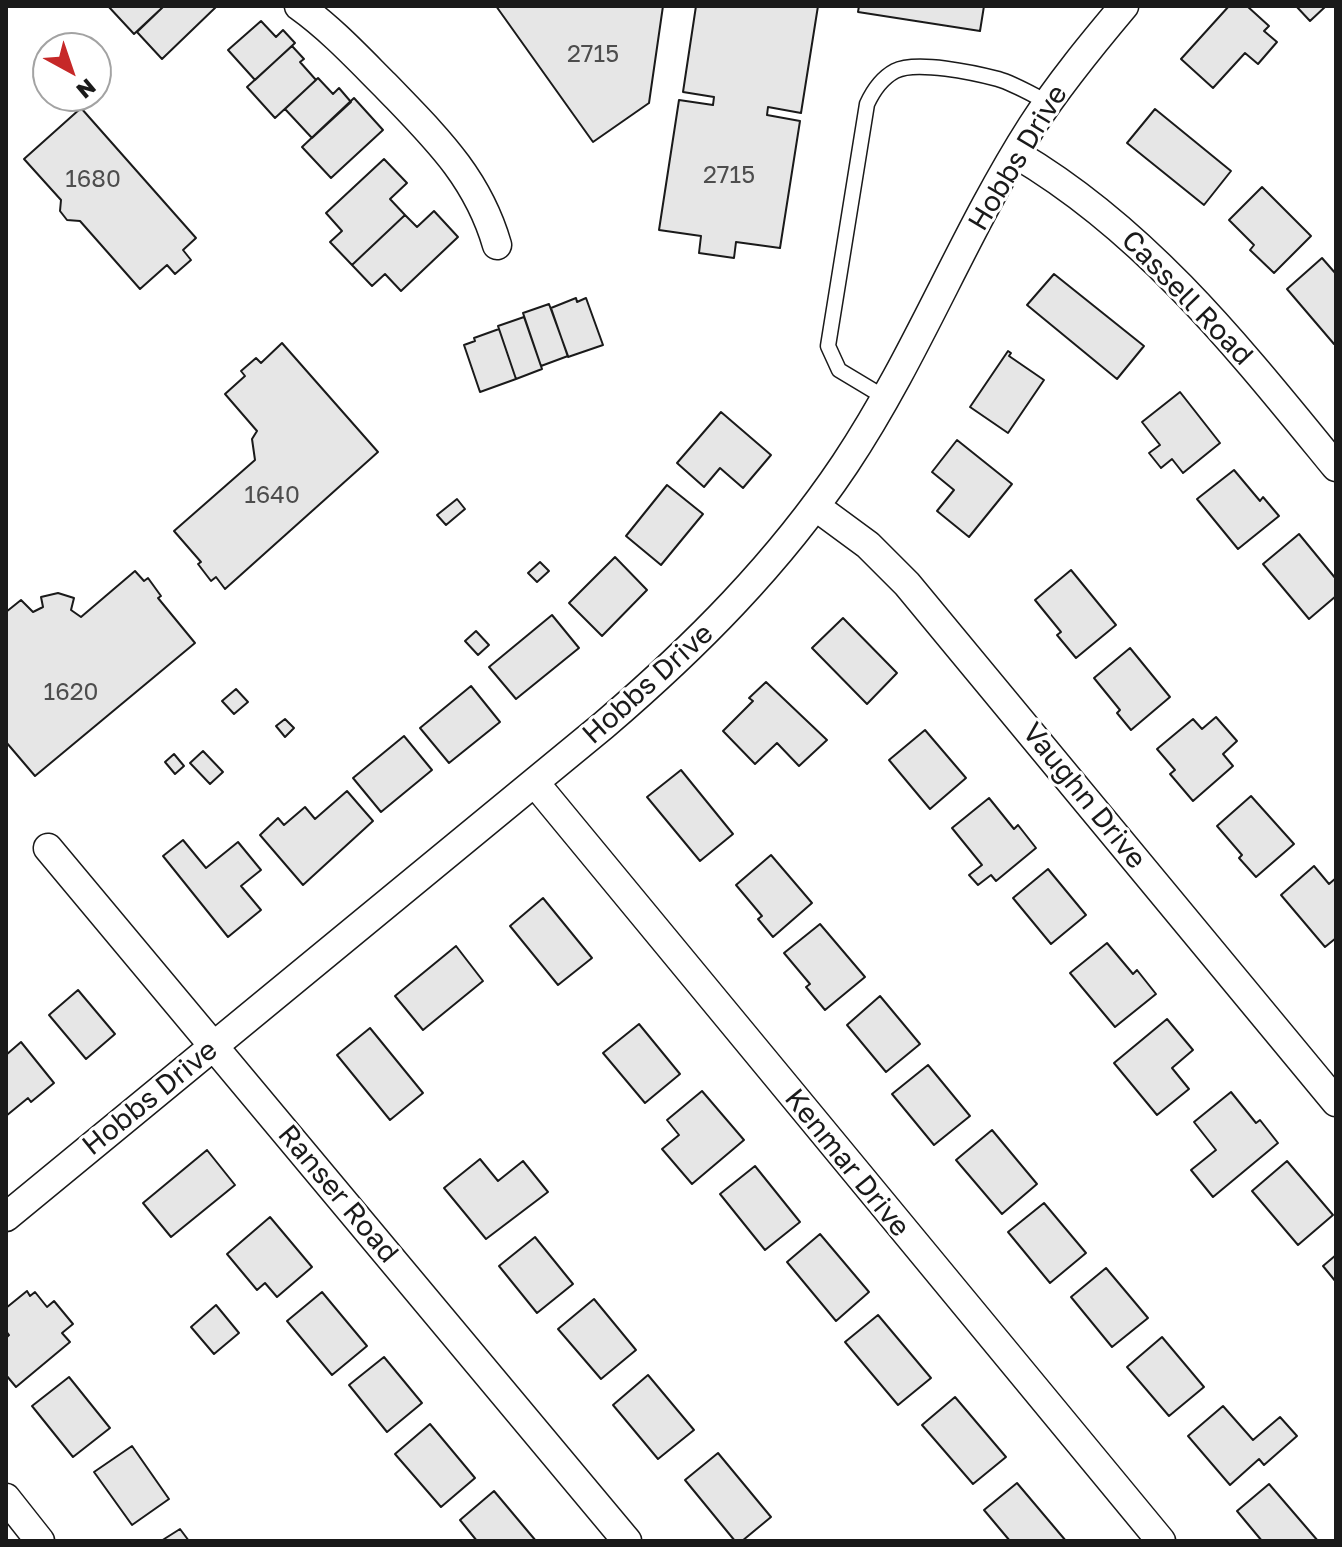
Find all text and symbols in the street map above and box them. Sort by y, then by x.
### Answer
north arrow [32,32,112,112]
house number: 2715 [567,40,619,68]
text: N [71,74,102,105]
street label: Hobbs Drive [961,79,1075,237]
house number: 2715 [703,161,755,189]
house number: 1680 [65,165,121,193]
street label: Cassell Road [1114,224,1260,372]
house number: 1640 [244,481,300,509]
street label: Hobbs Drive [576,617,720,751]
house number: 1620 [44,678,98,706]
street label: Vaughn Drive [1015,716,1153,876]
street label: Hobbs Drive [76,1033,224,1163]
street label: Kenmar Drive [777,1082,917,1244]
street label: Ranser Road [271,1118,405,1270]

